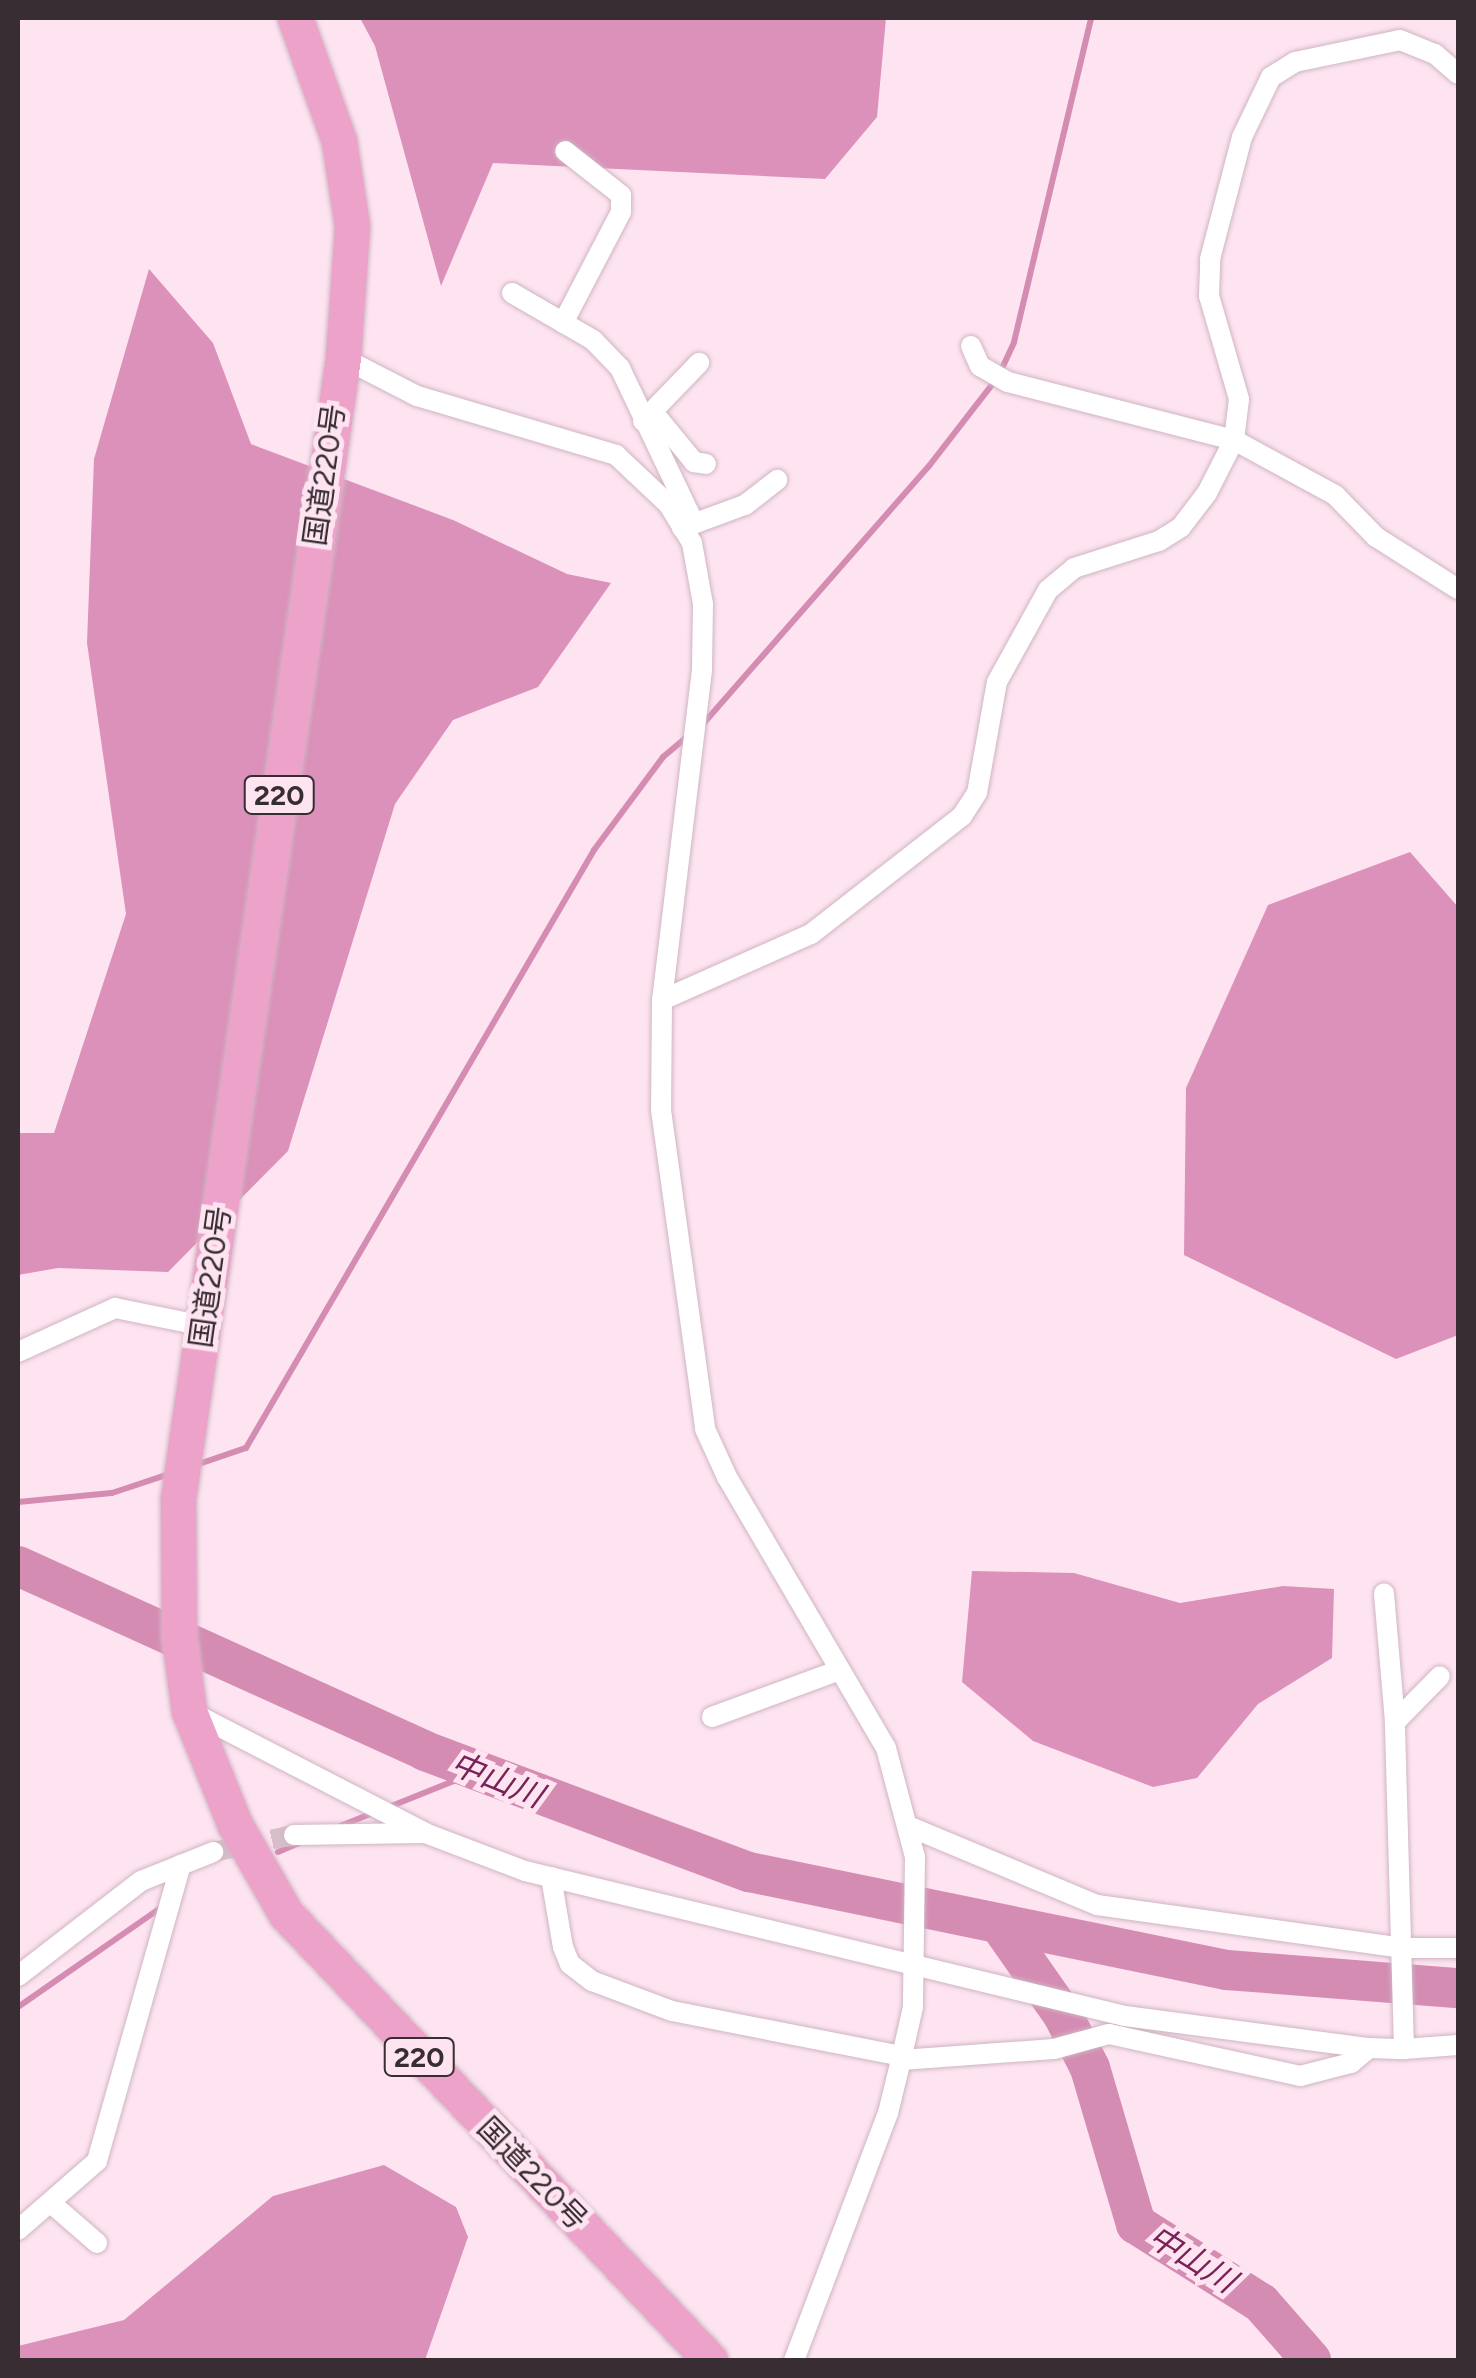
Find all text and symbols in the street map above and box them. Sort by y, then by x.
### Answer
street label: 国道220号 [297,402,353,548]
road number: 220 [242,772,316,818]
street label: 国道220号 [183,1204,239,1350]
water label: 中山川 [445,1744,549,1816]
road number: 220 [382,2034,456,2080]
street label: 国道220号 [469,2110,595,2238]
water label: 中山川 [1141,2217,1243,2301]

